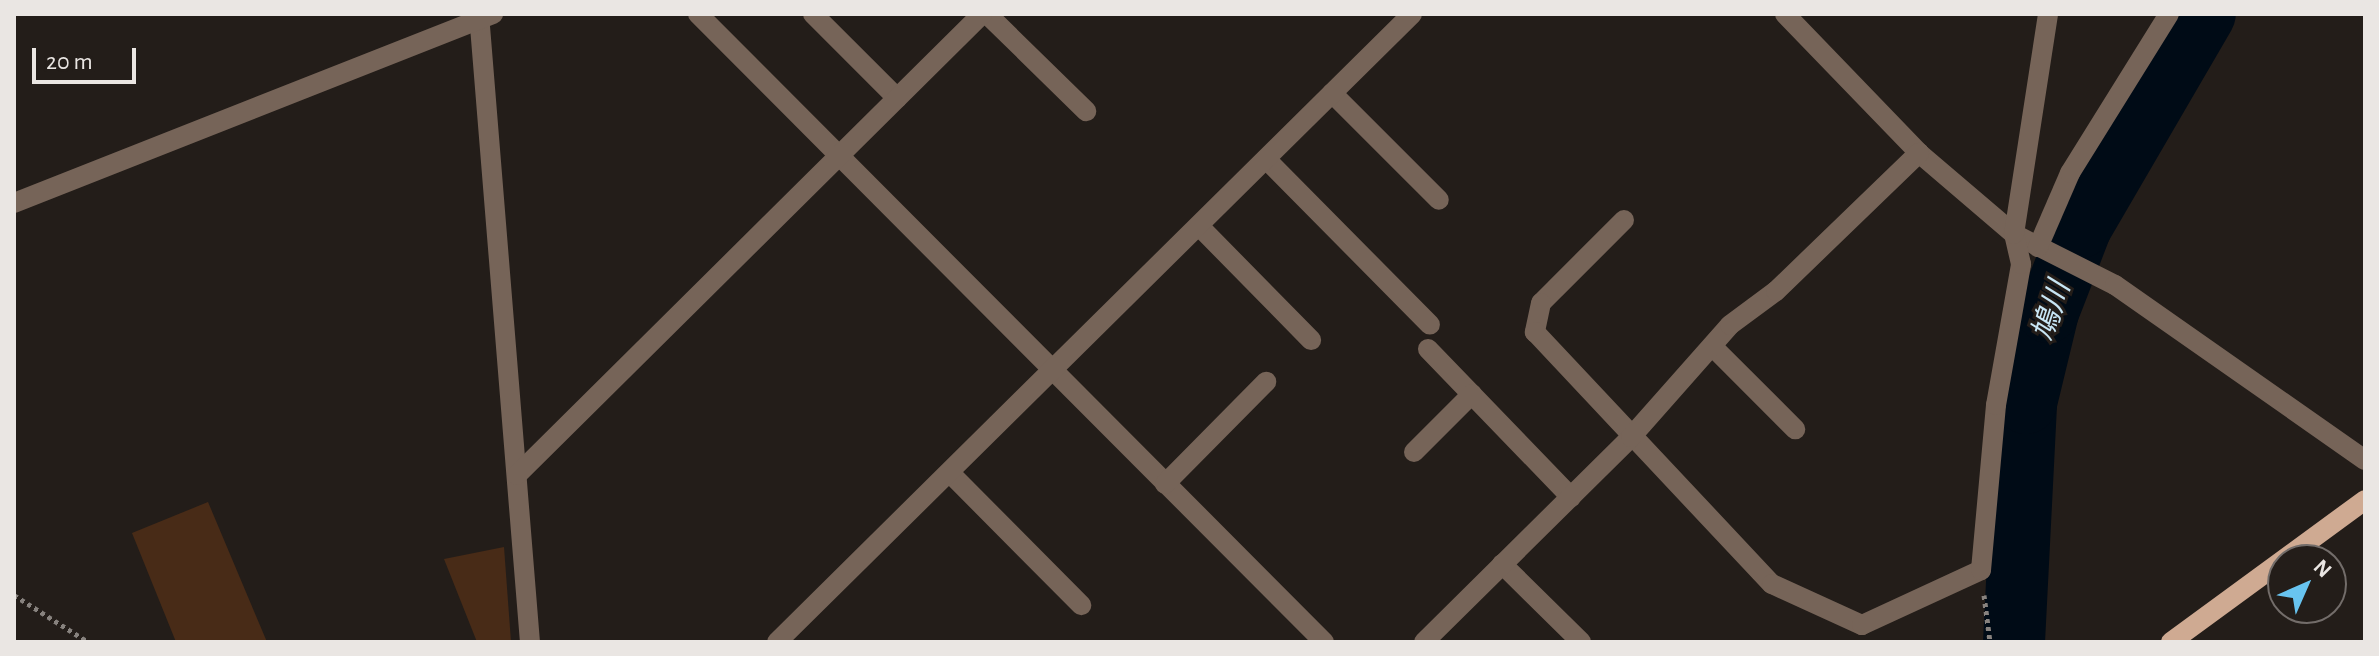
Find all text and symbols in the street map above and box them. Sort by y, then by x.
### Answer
scale bar [36,32,140,82]
text: 20 m [46,50,93,74]
water label: 鳩川 [2026,277,2078,345]
north arrow [2267,544,2347,624]
text: N [2309,555,2336,582]

